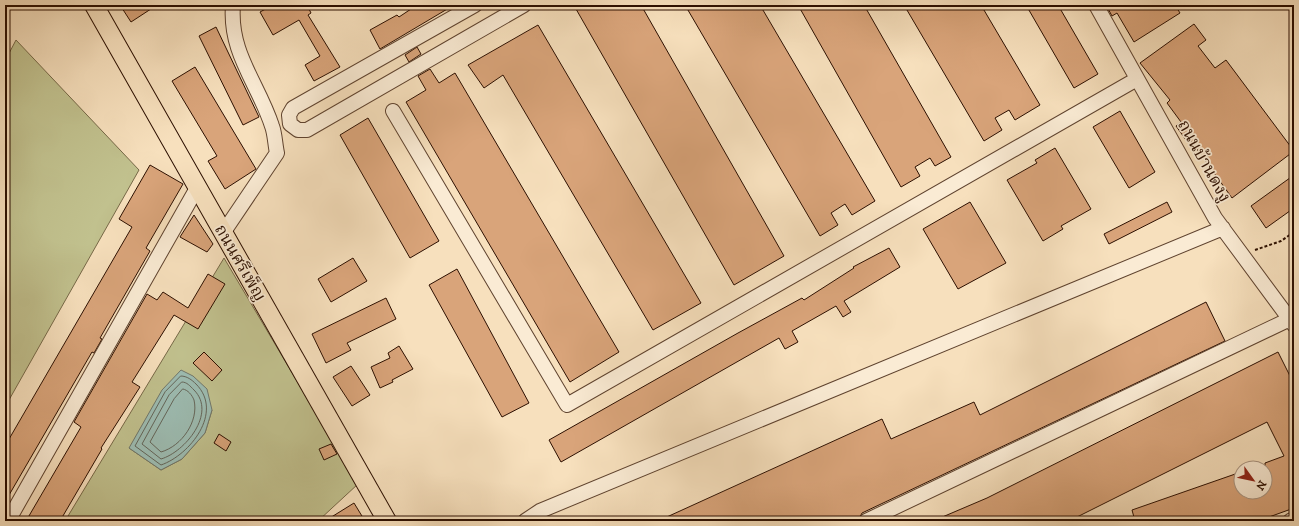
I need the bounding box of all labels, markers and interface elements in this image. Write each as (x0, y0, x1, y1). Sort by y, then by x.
street label: ถนนบ้านดงงู (1172, 116, 1236, 206)
street label: ถนนศรีเพ็ญ (209, 221, 271, 305)
north arrow (1233, 460, 1273, 500)
text: N (1252, 477, 1269, 493)

